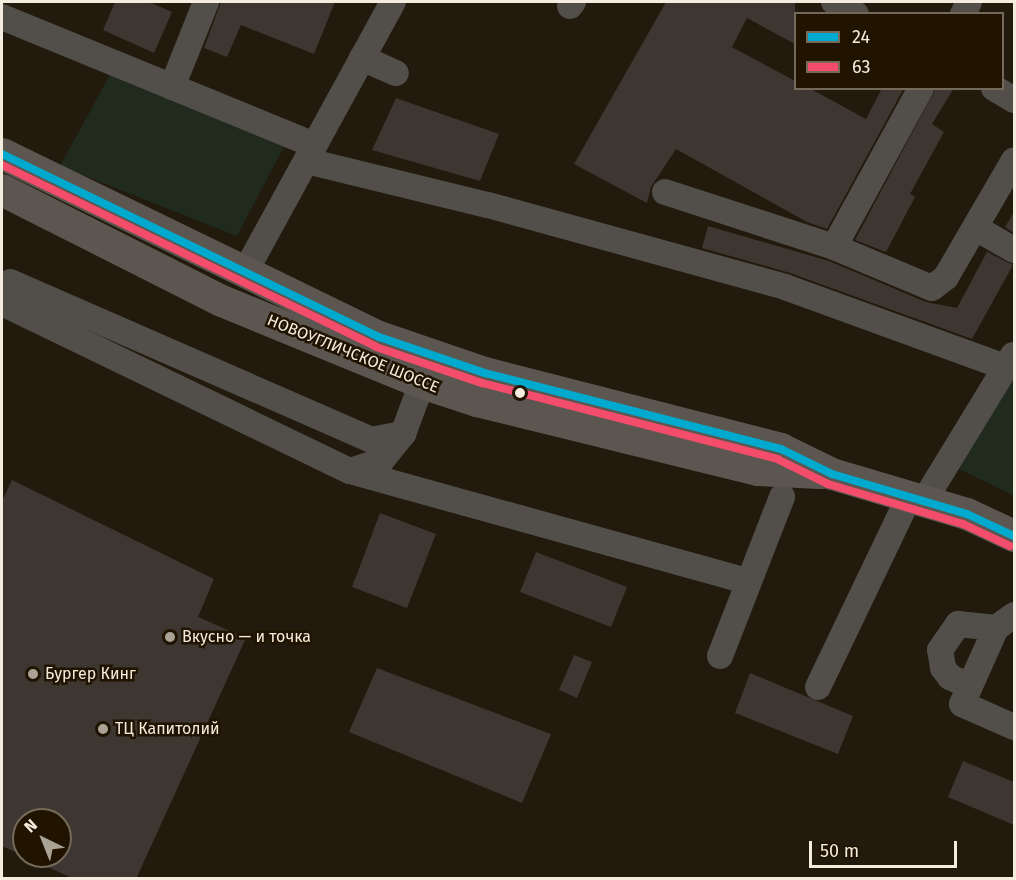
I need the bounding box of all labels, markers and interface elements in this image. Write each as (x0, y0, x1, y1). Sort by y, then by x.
legend (794, 12, 1004, 90)
text: 24 (852, 26, 870, 48)
text: 63 (852, 56, 870, 78)
street label: НОВОУГЛИЧСКОЕ ШОССЕ (264, 311, 442, 397)
unlabelled marker (514, 387, 526, 399)
place label: Вкусно — и точка (182, 627, 311, 647)
marker: Вкусно — и точка (163, 630, 177, 644)
place label: Бургер Кинг (45, 664, 136, 684)
marker: Бургер Кинг (26, 667, 40, 681)
place label: ТЦ Капитолий (115, 719, 220, 739)
marker: ТЦ Капитолий (96, 722, 110, 736)
north arrow (12, 808, 72, 868)
text: N (20, 815, 41, 837)
scale bar (812, 829, 960, 867)
text: 50 m (820, 840, 859, 862)

